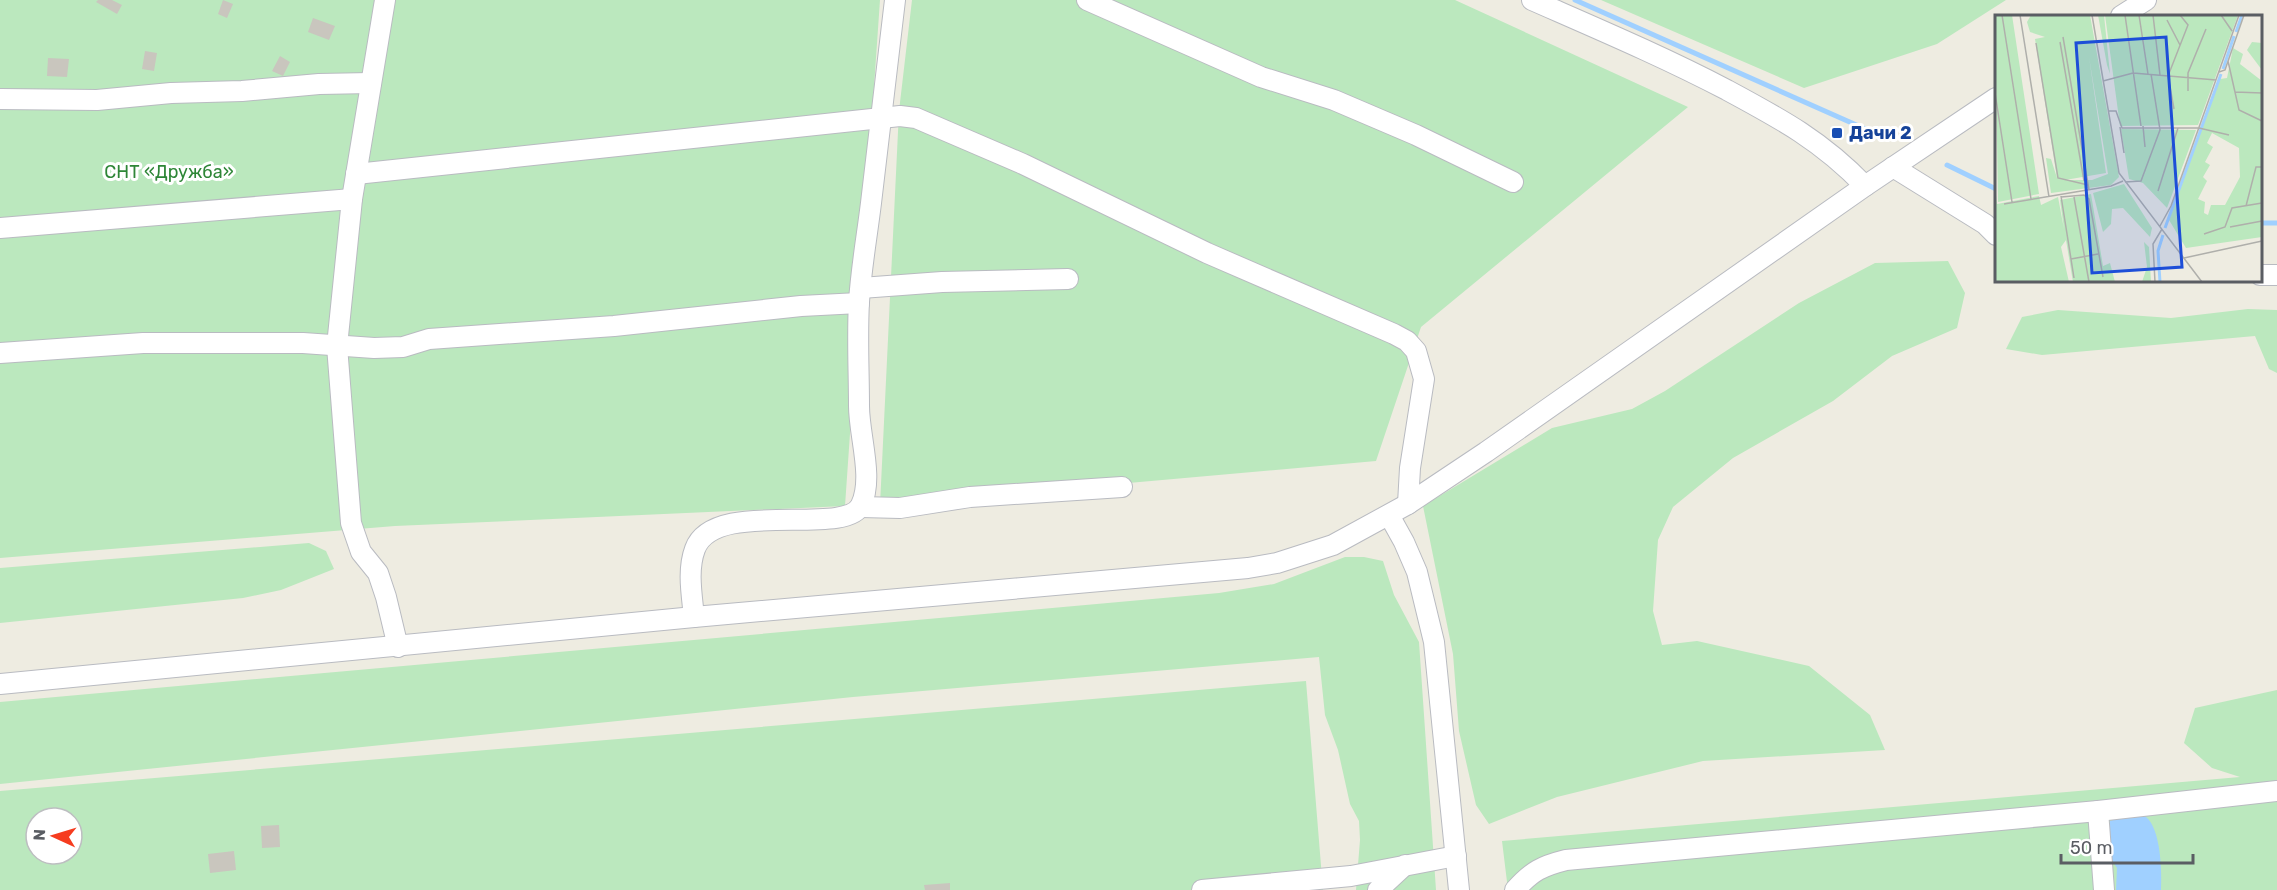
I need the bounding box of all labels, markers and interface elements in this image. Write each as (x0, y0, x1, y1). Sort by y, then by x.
inset map (1995, 15, 2262, 282)
place label: Дачи 2 (1849, 122, 1912, 144)
marker: Дачи 2 (1830, 126, 1844, 140)
park label: СНТ «Дружба» (104, 161, 234, 183)
north arrow (24, 806, 84, 866)
scale bar (2061, 827, 2193, 865)
text: N (30, 829, 49, 841)
text: 50 m (2070, 837, 2113, 859)

